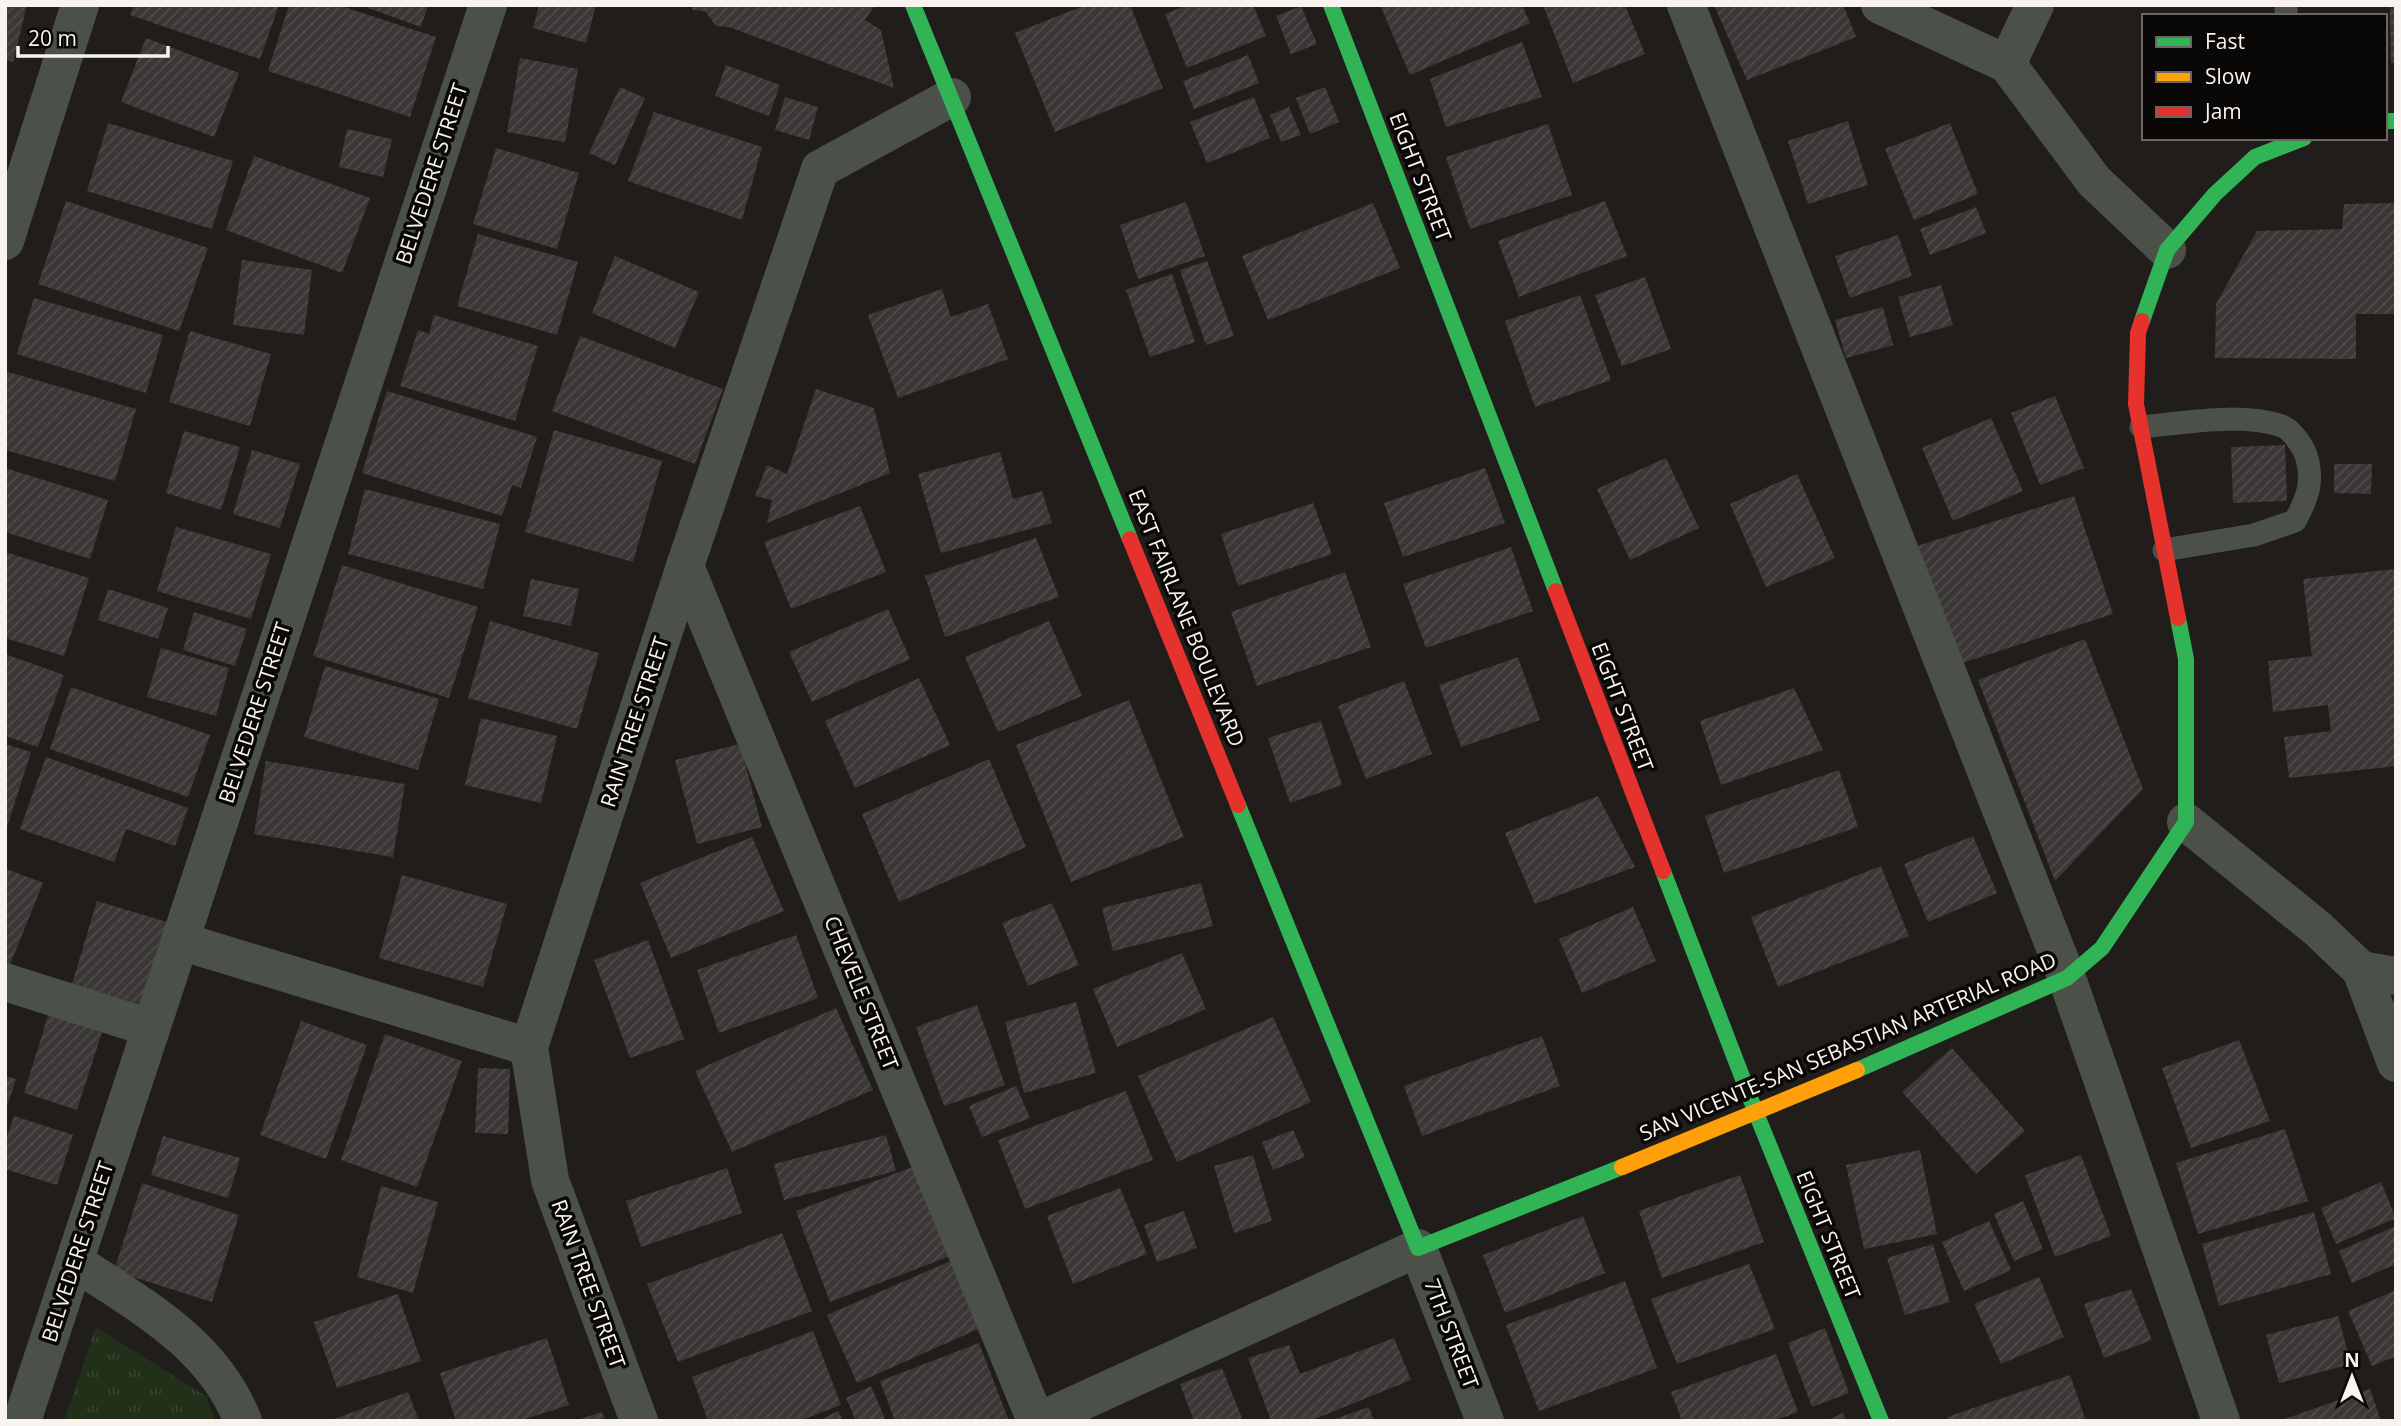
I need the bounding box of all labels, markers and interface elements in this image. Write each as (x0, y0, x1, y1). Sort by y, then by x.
scale bar (18, 14, 168, 58)
legend (2142, 14, 2387, 140)
text: 20 m (28, 24, 77, 52)
text: Fast (2205, 27, 2245, 55)
text: Slow (2205, 62, 2251, 90)
street label: BELVEDERE STREET (389, 79, 474, 268)
text: Jam (2203, 97, 2242, 125)
street label: EIGHT STREET (1383, 108, 1459, 246)
street label: EAST FAIRLANE BOULEVARD (1122, 485, 1252, 751)
street label: BELVEDERE STREET (212, 618, 297, 807)
street label: RAIN TREE STREET (593, 632, 675, 810)
street label: EIGHT STREET (1585, 638, 1661, 776)
street label: CHEVELE STREET (818, 912, 906, 1074)
street label: SAN VICENTE-SAN SEBASTIAN ARTERIAL ROAD (1635, 945, 2060, 1147)
street label: BELVEDERE STREET (35, 1157, 120, 1346)
street label: EIGHT STREET (1790, 1166, 1868, 1303)
street label: RAIN TREE STREET (545, 1195, 633, 1372)
street label: 7TH STREET (1418, 1275, 1486, 1393)
north arrow (2317, 1342, 2387, 1412)
text: N (2344, 1347, 2360, 1373)

